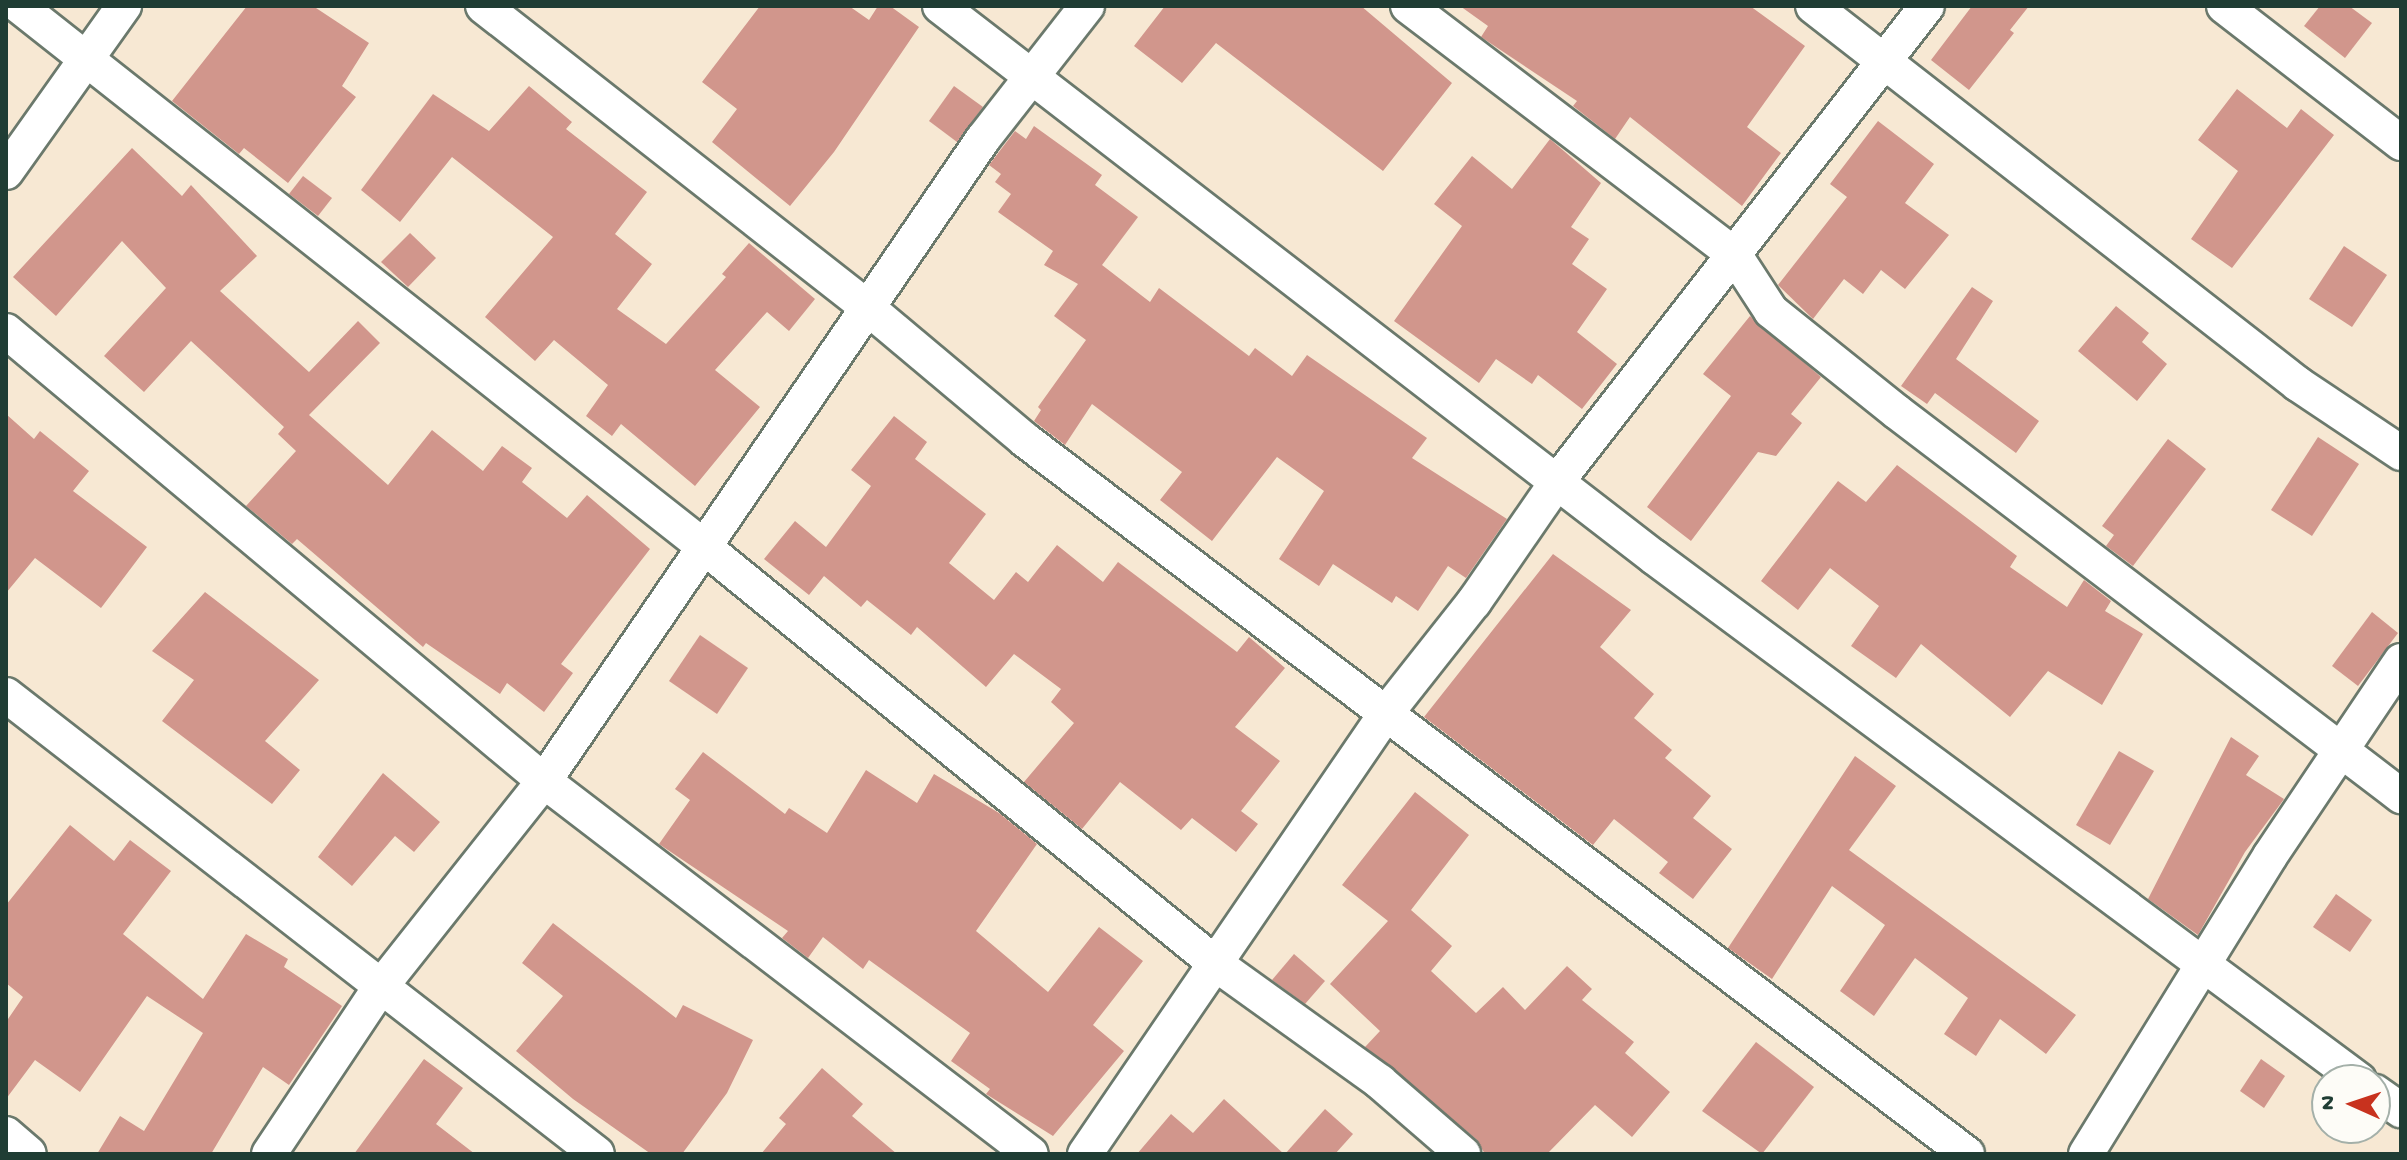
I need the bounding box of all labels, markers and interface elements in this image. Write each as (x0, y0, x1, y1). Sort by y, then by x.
north arrow (2311, 1064, 2391, 1144)
text: N (2316, 1095, 2342, 1111)

